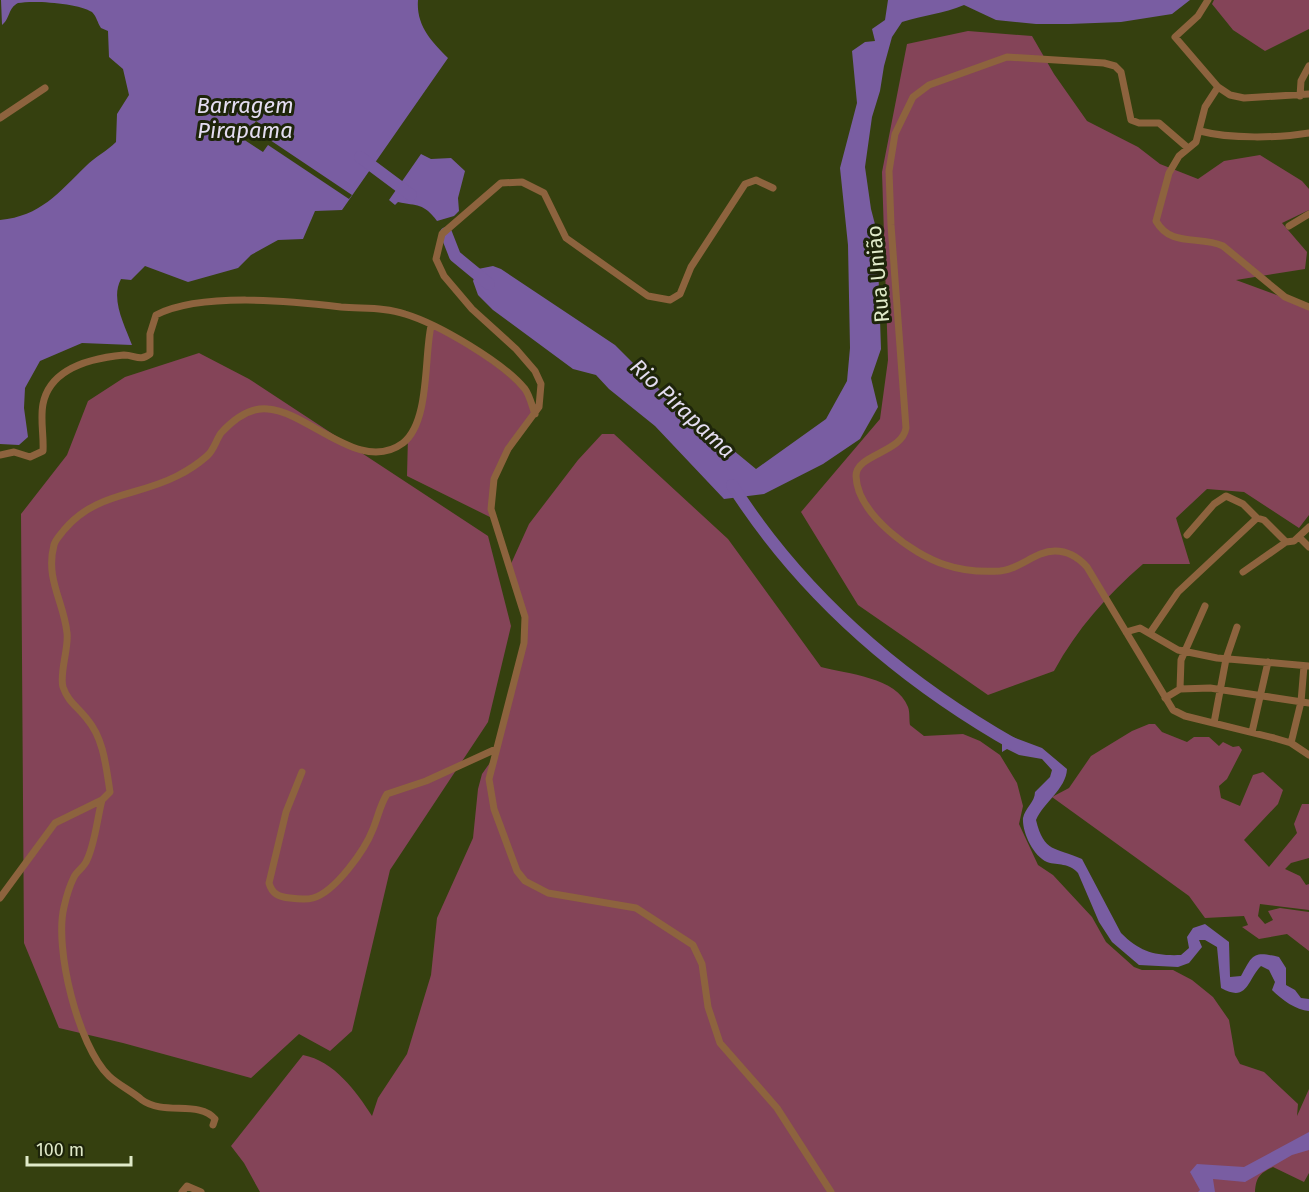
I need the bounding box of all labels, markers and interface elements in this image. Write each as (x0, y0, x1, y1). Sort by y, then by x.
water label: Barragem Pirapama (196, 92, 294, 144)
street label: Rua União (861, 224, 895, 324)
water label: Rio Pirapama (625, 353, 741, 464)
scale bar (27, 1129, 130, 1167)
text: 100 m (36, 1139, 84, 1161)

